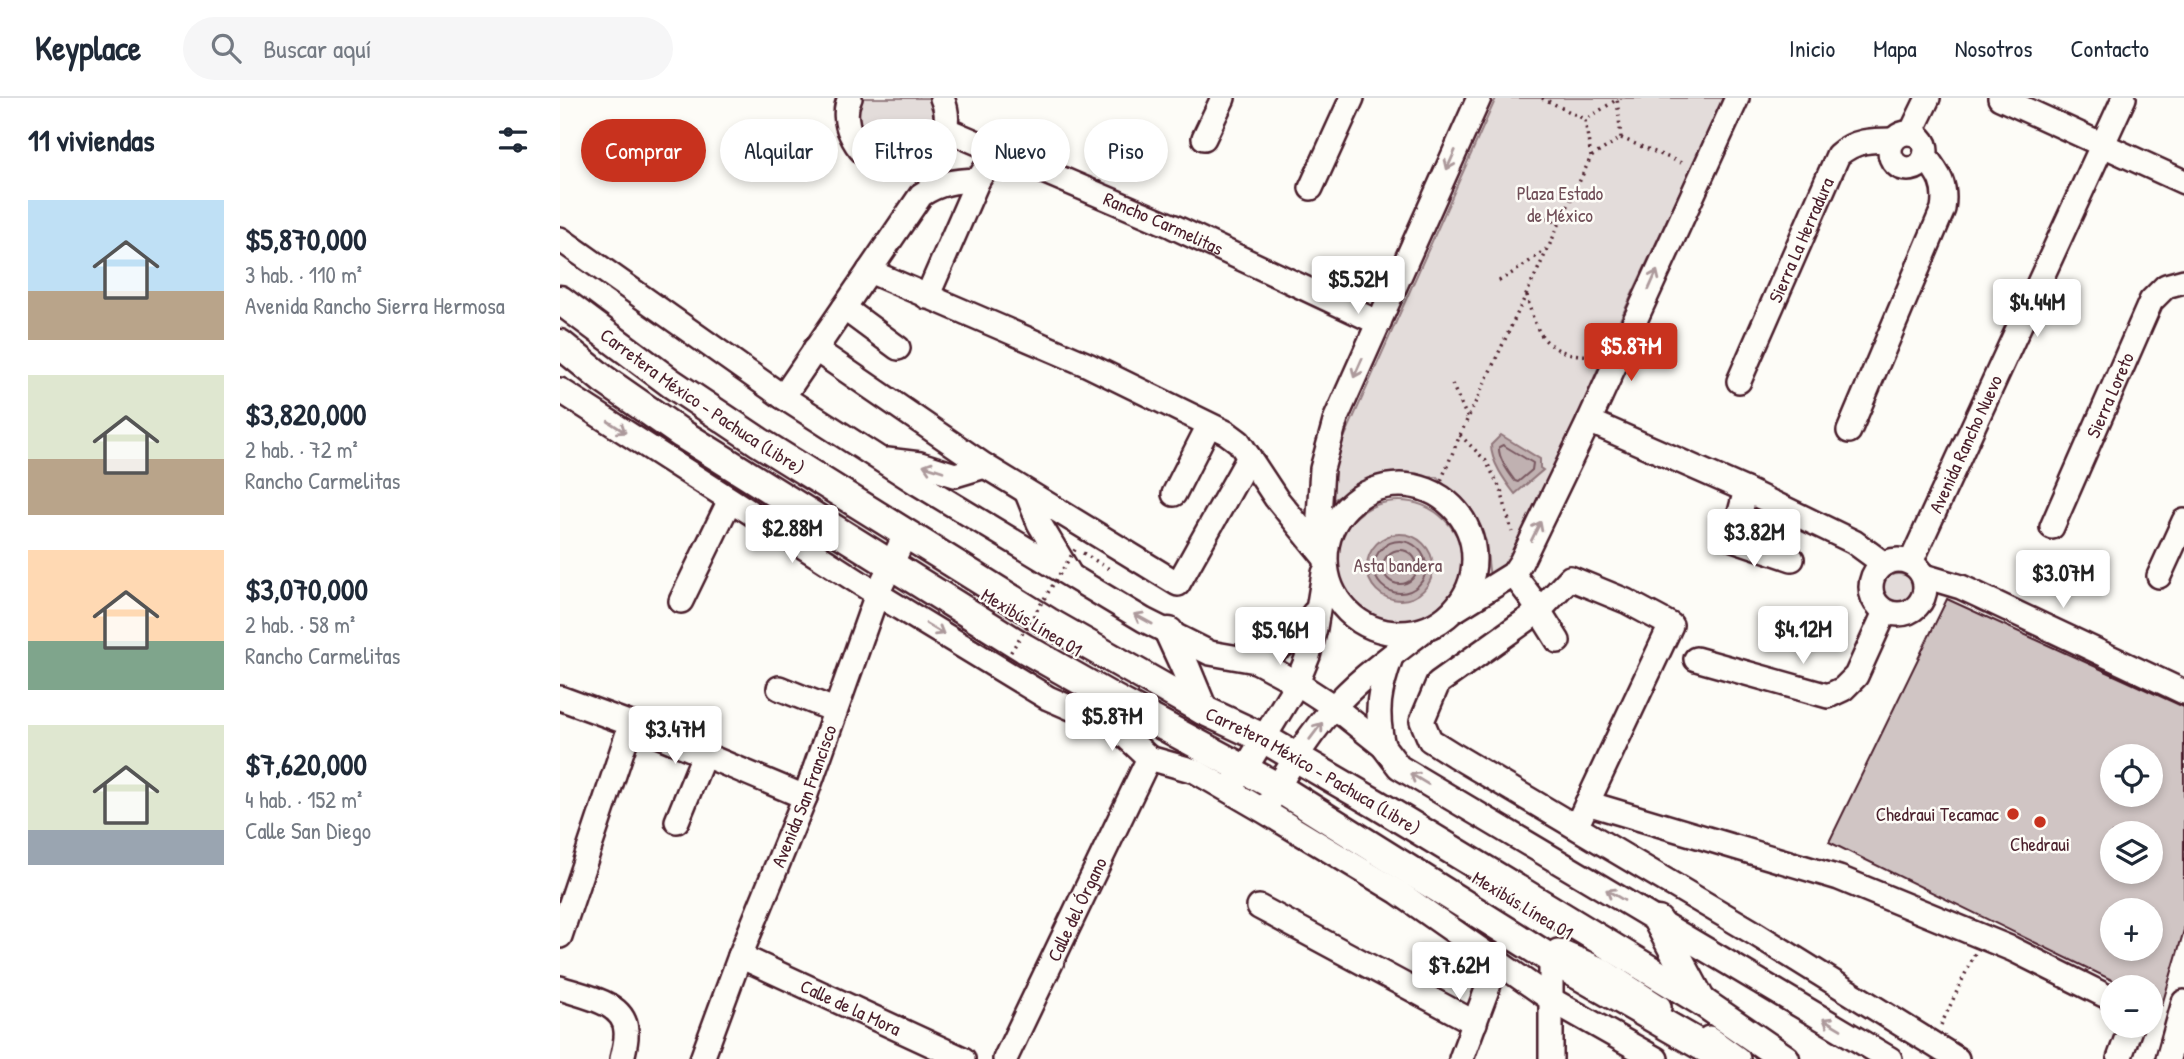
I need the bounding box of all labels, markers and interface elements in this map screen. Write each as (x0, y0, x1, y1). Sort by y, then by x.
search box (183, 17, 673, 80)
text: Keyplace (35, 26, 141, 70)
icon: search (207, 29, 245, 67)
text: Buscar aquí (263, 31, 371, 66)
text: Inicio (1789, 32, 1835, 64)
text: Mapa (1873, 32, 1917, 64)
text: Nosotros (1955, 32, 2032, 64)
text: Contacto (2070, 32, 2149, 64)
chip: Comprar (581, 119, 706, 182)
chip: Alquilar (720, 119, 838, 182)
chip: Filtros (852, 119, 957, 182)
chip: Nuevo (971, 119, 1070, 182)
chip: Piso (1084, 119, 1168, 182)
text: 11 viviendas (28, 120, 155, 160)
icon: filters (494, 121, 532, 159)
one-way arrow (1444, 149, 1457, 171)
street label: Sierra La Herradura (1762, 173, 1840, 307)
park label: Plaza Estado de México (1517, 180, 1604, 228)
street label: Rancho Carmelitas (1100, 185, 1228, 261)
text: $5,870,000 (245, 219, 367, 259)
icon: home (84, 228, 168, 312)
pin: $5.52M (1301, 256, 1415, 316)
text: 3 hab. · 110 m² (245, 259, 362, 290)
text: $5.52M (1328, 263, 1388, 294)
one-way arrow (1647, 270, 1660, 292)
pin: $4.44M (1980, 280, 2094, 339)
text: $4.44M (2009, 286, 2065, 317)
text: Avenida Rancho Sierra Hermosa (245, 290, 505, 321)
street label: Carretera México - Pachuca (Libre) (595, 322, 810, 480)
pin: $5.87M (1574, 324, 1688, 383)
text: $5.87M (1600, 330, 1662, 361)
street label: Sierra Loreto (2080, 348, 2140, 442)
one-way arrow (1351, 357, 1364, 378)
street label: Avenida Rancho Nuevo (1922, 370, 2008, 517)
text: $3,820,000 (245, 394, 367, 434)
icon: home (84, 403, 168, 487)
one-way arrow (607, 421, 627, 435)
text: 2 hab. · 72 m² (245, 434, 358, 465)
one-way arrow (923, 461, 945, 473)
text: Rancho Carmelitas (245, 465, 400, 496)
pin: $2.88M (735, 505, 849, 565)
pin: $3.82M (1697, 510, 1811, 569)
text: $2.88M (762, 512, 822, 543)
text: $3.82M (1723, 516, 1785, 547)
one-way arrow (1530, 521, 1544, 542)
pin: $3.07M (2006, 550, 2120, 610)
park label: Asta bandera (1354, 552, 1443, 578)
text: $3.07M (2032, 557, 2094, 588)
text: $3,070,000 (245, 569, 368, 609)
icon: home (84, 578, 168, 662)
street label: Mexibús Línea 01 (977, 582, 1087, 662)
pin: $4.12M (1746, 606, 1860, 666)
pin: $5.96M (1223, 608, 1337, 667)
text: 2 hab. · 58 m² (245, 609, 355, 640)
one-way arrow (1133, 612, 1154, 625)
text: $4.12M (1774, 613, 1832, 644)
text: $5.96M (1251, 614, 1309, 645)
one-way arrow (925, 622, 944, 637)
text: Rancho Carmelitas (245, 640, 400, 671)
pin: $5.87M (1055, 694, 1169, 753)
text: $5.87M (1081, 700, 1143, 731)
street label: Carretera México - Pachuca (Libre) (1202, 700, 1426, 841)
pin: $3.47M (618, 706, 732, 766)
text: $3.47M (645, 713, 705, 744)
street label: Avenida San Francisco (765, 721, 843, 871)
one-way arrow (1309, 722, 1323, 741)
text: $7,620,000 (245, 744, 367, 784)
map controls (2100, 744, 2163, 1038)
button: locate (2100, 744, 2163, 807)
icon: home (84, 753, 168, 837)
one-way arrow (1410, 772, 1430, 786)
text: 4 hab. · 152 m² (245, 784, 362, 815)
place label: Chedraui Tecamac (1876, 801, 2000, 827)
marker: Chedraui Tecamac (2005, 806, 2021, 822)
marker: Chedraui (2032, 814, 2048, 830)
text: Calle San Diego (245, 815, 371, 846)
button: layers (2100, 821, 2163, 884)
place label: Chedraui (2010, 831, 2070, 857)
street label: Calle del Órgano (1041, 853, 1113, 966)
street label: Mexibús Línea 01 (1468, 865, 1578, 945)
one-way arrow (1605, 888, 1625, 902)
button: + (2100, 898, 2163, 961)
pin: $7.62M (1402, 942, 1516, 1002)
text: $7.62M (1428, 949, 1490, 980)
street label: Calle de la Mora (796, 973, 906, 1042)
button: − (2100, 975, 2163, 1038)
one-way arrow (1822, 1017, 1842, 1031)

